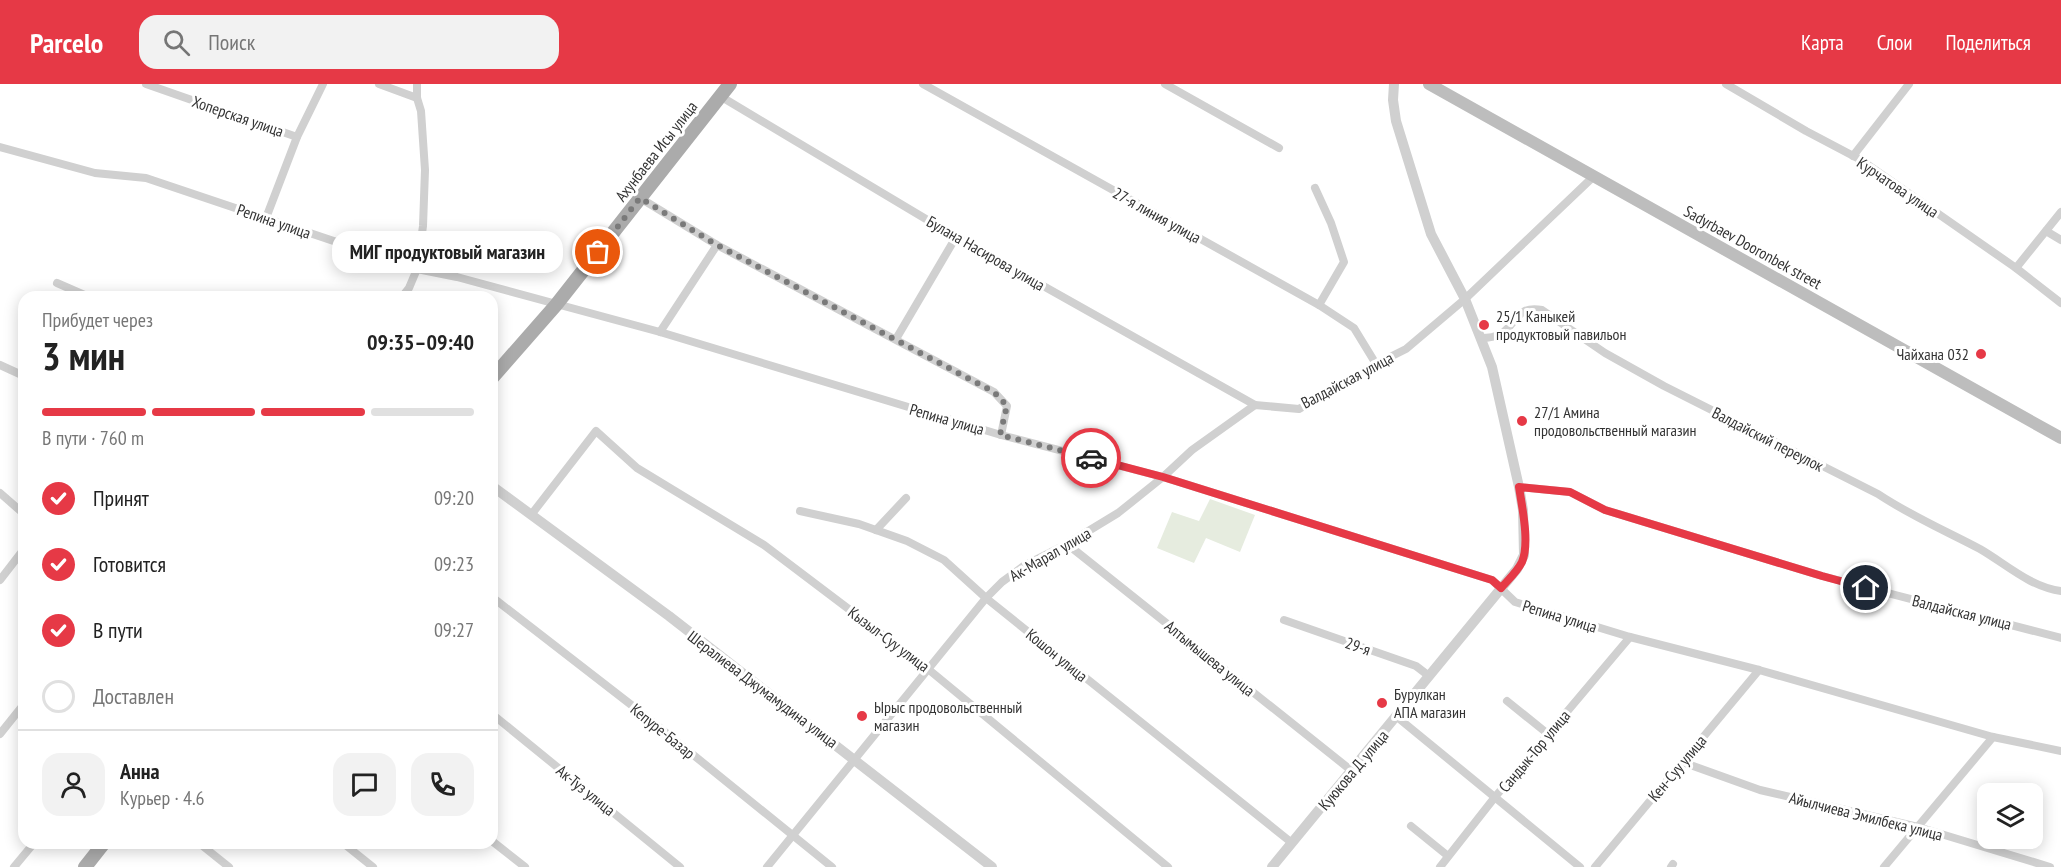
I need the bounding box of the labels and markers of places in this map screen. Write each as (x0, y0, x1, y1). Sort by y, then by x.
pin (572, 226, 623, 277)
callout: МИГ продуктовый магазин (331, 231, 562, 273)
place label: 25/1 Каныкей продуктовый павильон (1496, 306, 1626, 344)
marker: 25/1 Каныкей продуктовый павильон (1477, 318, 1491, 332)
place label: Чайхана 032 (1896, 344, 1969, 364)
marker: Чайхана 032 (1974, 347, 1988, 361)
place label: 27/1 Амина продовольственный магазин (1534, 402, 1697, 440)
marker: 27/1 Амина продовольственный магазин (1515, 414, 1529, 428)
pin (1840, 562, 1891, 613)
place label: Бурулкан АПА магазин (1394, 684, 1466, 722)
marker: Бурулкан АПА магазин (1375, 696, 1389, 710)
place label: Ырыс продовольственный магазин (874, 697, 1022, 735)
marker: Ырыс продовольственный магазин (855, 709, 869, 723)

